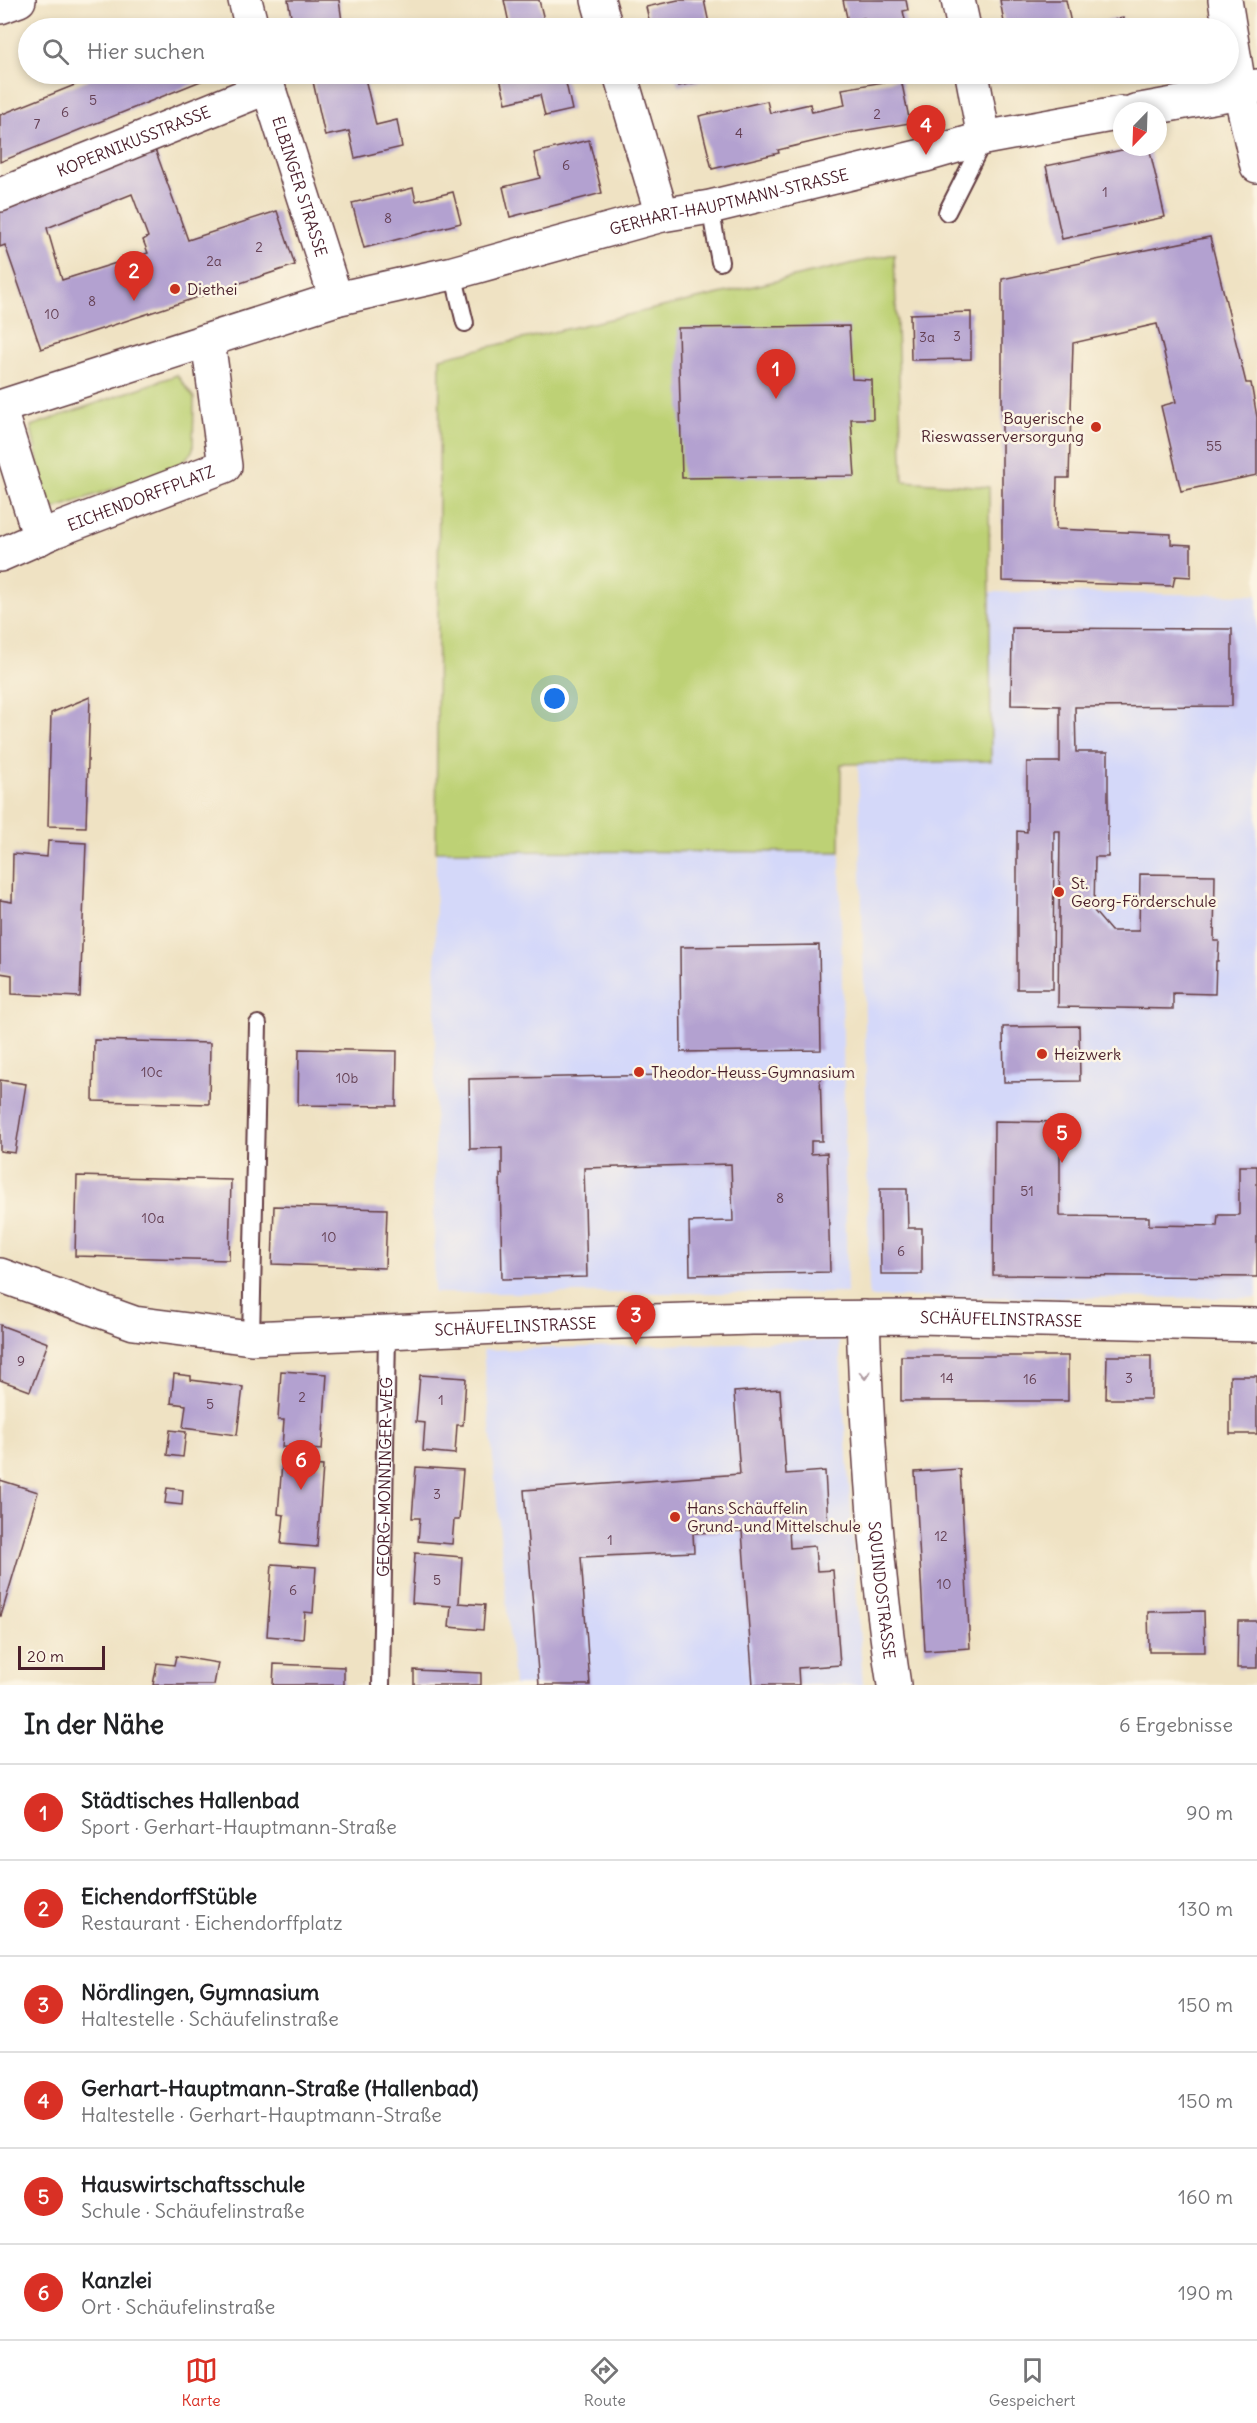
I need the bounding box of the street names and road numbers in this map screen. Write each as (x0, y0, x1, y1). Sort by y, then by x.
street label: KOPERNIKUSSTRASSE (54, 101, 213, 181)
street label: ELBINGER STRASSE (268, 114, 332, 259)
street label: GERHART-HAUPTMANN-STRASSE (607, 164, 850, 239)
street label: EICHENDORFFPLATZ (64, 461, 217, 535)
street label: SCHÄUFELINSTRASSE (920, 1307, 1083, 1331)
street label: SCHÄUFELINSTRASSE (434, 1313, 597, 1340)
street label: GEORG-MONNINGER-WEG (373, 1377, 396, 1577)
street label: SQUINDOSTRASSE (865, 1520, 900, 1660)

